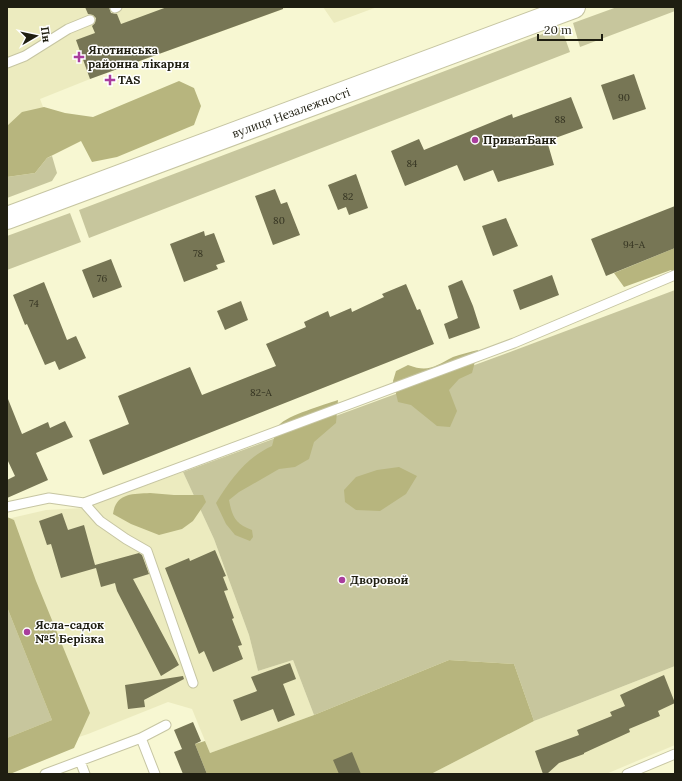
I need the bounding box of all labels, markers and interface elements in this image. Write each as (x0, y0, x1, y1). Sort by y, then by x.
north arrow (16, 16, 56, 56)
scale bar (538, 16, 602, 42)
text: 20 m (544, 22, 572, 37)
text: Пн (38, 25, 54, 43)
place label: Яготинська районна лікарня (88, 42, 189, 71)
marker: Яготинська районна лікарня (73, 51, 85, 63)
place label: TAS (118, 72, 140, 87)
marker: TAS (105, 75, 115, 85)
street label: вулиця Незалежності (230, 84, 352, 141)
house number: 90 (618, 91, 630, 104)
house number: 88 (554, 113, 566, 126)
place label: ПриватБанк (483, 132, 556, 147)
marker: ПриватБанк (470, 135, 480, 145)
house number: 84 (406, 157, 418, 170)
house number: 82 (343, 190, 354, 203)
house number: 80 (273, 214, 285, 227)
house number: 94-А (623, 238, 646, 251)
house number: 78 (193, 247, 203, 260)
house number: 76 (97, 272, 107, 285)
house number: 74 (29, 297, 40, 310)
house number: 82-А (250, 386, 273, 399)
place label: Дворовой (350, 572, 408, 587)
marker: Дворовой (337, 575, 347, 585)
place label: Ясла-садок №5 Берізка (35, 617, 105, 646)
marker: Ясла-садок №5 Берізка (22, 627, 32, 637)

